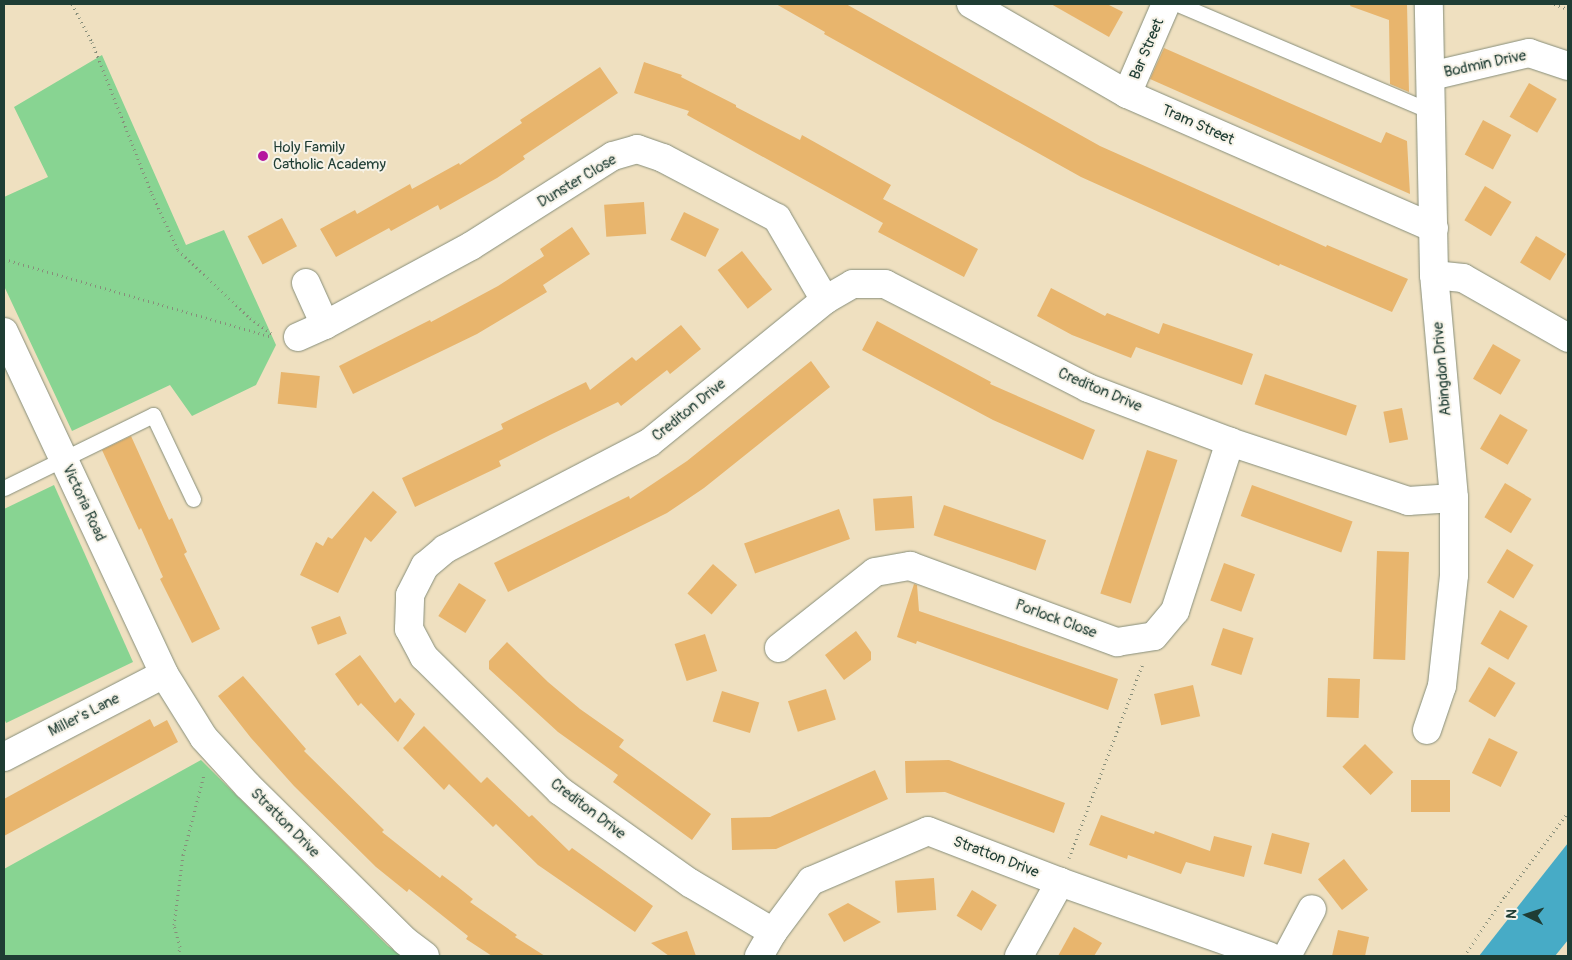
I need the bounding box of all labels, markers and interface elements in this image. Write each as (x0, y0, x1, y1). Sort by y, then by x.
street label: Bar Street (1126, 16, 1168, 82)
street label: Bodmin Drive (1442, 47, 1528, 81)
street label: Tram Street (1159, 101, 1237, 149)
place label: Holy Family Catholic Academy (273, 138, 386, 173)
marker: Holy Family Catholic Academy (257, 150, 269, 162)
street label: Dunster Close (534, 150, 620, 212)
street label: Abingdon Drive (1429, 321, 1455, 417)
street label: Crediton Drive (1055, 364, 1145, 416)
street label: Crediton Drive (649, 375, 729, 445)
street label: Victoria Road (58, 462, 110, 544)
street label: Porlock Close (1013, 596, 1099, 642)
street label: Miller's Lane (46, 689, 122, 741)
street label: Crediton Drive (547, 775, 629, 843)
street label: Stratton Drive (247, 785, 323, 861)
street label: Stratton Drive (951, 832, 1041, 882)
north arrow (1502, 890, 1552, 940)
text: N (1503, 909, 1520, 919)

